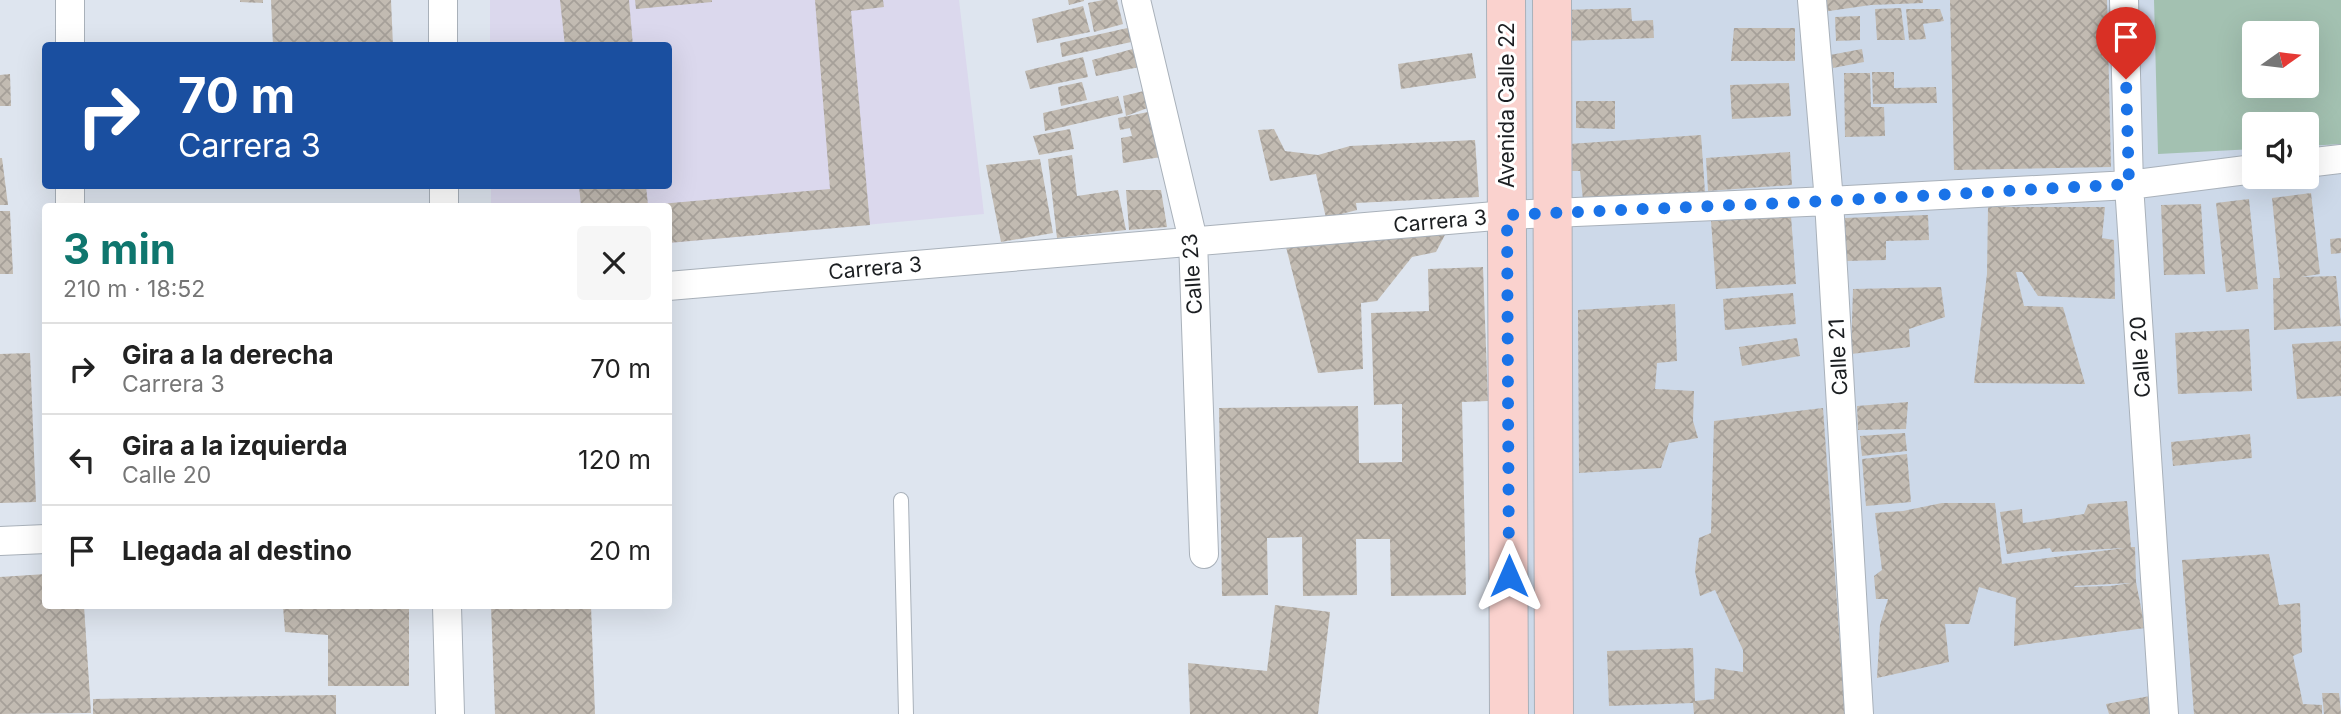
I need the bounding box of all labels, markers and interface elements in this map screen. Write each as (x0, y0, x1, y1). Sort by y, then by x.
pin (2096, 7, 2156, 79)
icon: arrive (2107, 18, 2145, 56)
north arrow (2242, 21, 2319, 98)
map controls (2242, 21, 2319, 189)
street label: Avenida Calle 22 (1494, 22, 1519, 188)
text: 70 m (178, 66, 295, 125)
icon: right (63, 70, 154, 161)
button: sound (2242, 112, 2319, 189)
text: Carrera 3 (178, 126, 321, 165)
street label: Carrera 3 (1392, 204, 1488, 238)
text: 3 min (63, 223, 176, 274)
button: close (577, 226, 651, 300)
street label: Calle 23 (1177, 233, 1207, 315)
street label: Carrera 3 (827, 251, 923, 285)
text: 210 m · 18:52 (63, 275, 205, 303)
street label: Calle 20 (2125, 315, 2155, 399)
street label: Calle 21 (1824, 318, 1852, 396)
text: Gira a la derecha (122, 339, 334, 370)
icon: right (63, 350, 101, 388)
text: 70 m (590, 353, 651, 384)
text: Carrera 3 (122, 370, 225, 398)
text: Gira a la izquierda (122, 430, 348, 461)
icon: left (63, 441, 101, 479)
text: 120 m (578, 444, 651, 475)
text: Calle 20 (122, 461, 211, 489)
icon: arrive (63, 532, 101, 570)
text: Llegada al destino (122, 535, 352, 566)
text: 20 m (589, 535, 651, 566)
position arrow (1472, 539, 1546, 613)

